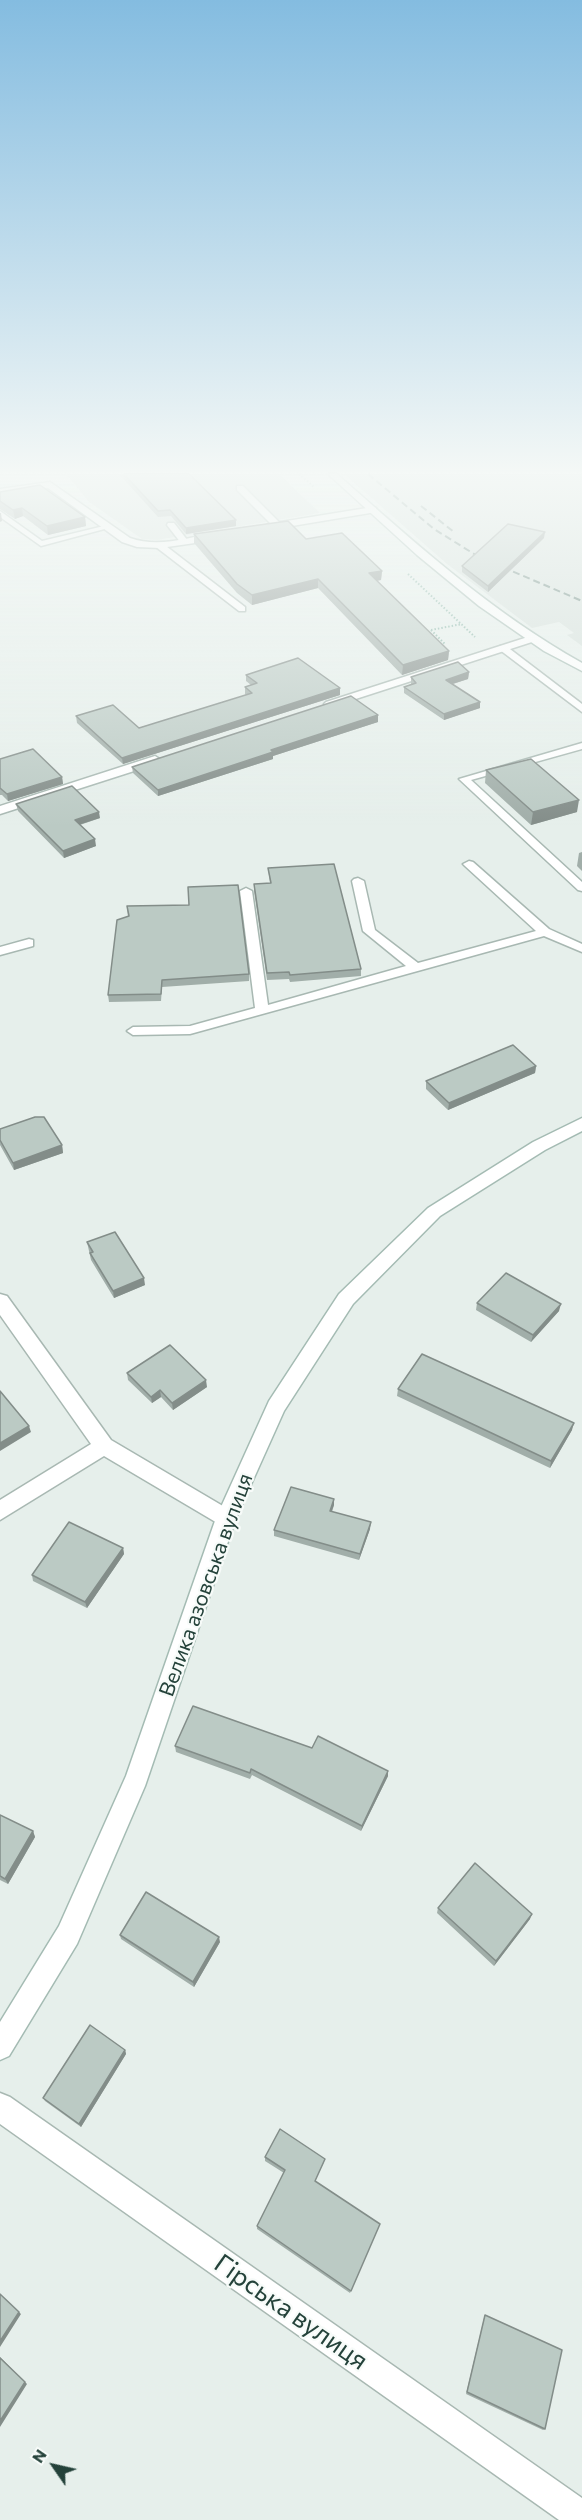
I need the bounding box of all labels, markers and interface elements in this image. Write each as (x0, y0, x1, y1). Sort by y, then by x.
street label: Велика азовська вулиця (154, 1470, 258, 1700)
street label: Гірська вулиця (208, 2248, 374, 2376)
north arrow (24, 2436, 84, 2496)
text: N (27, 2445, 50, 2466)

